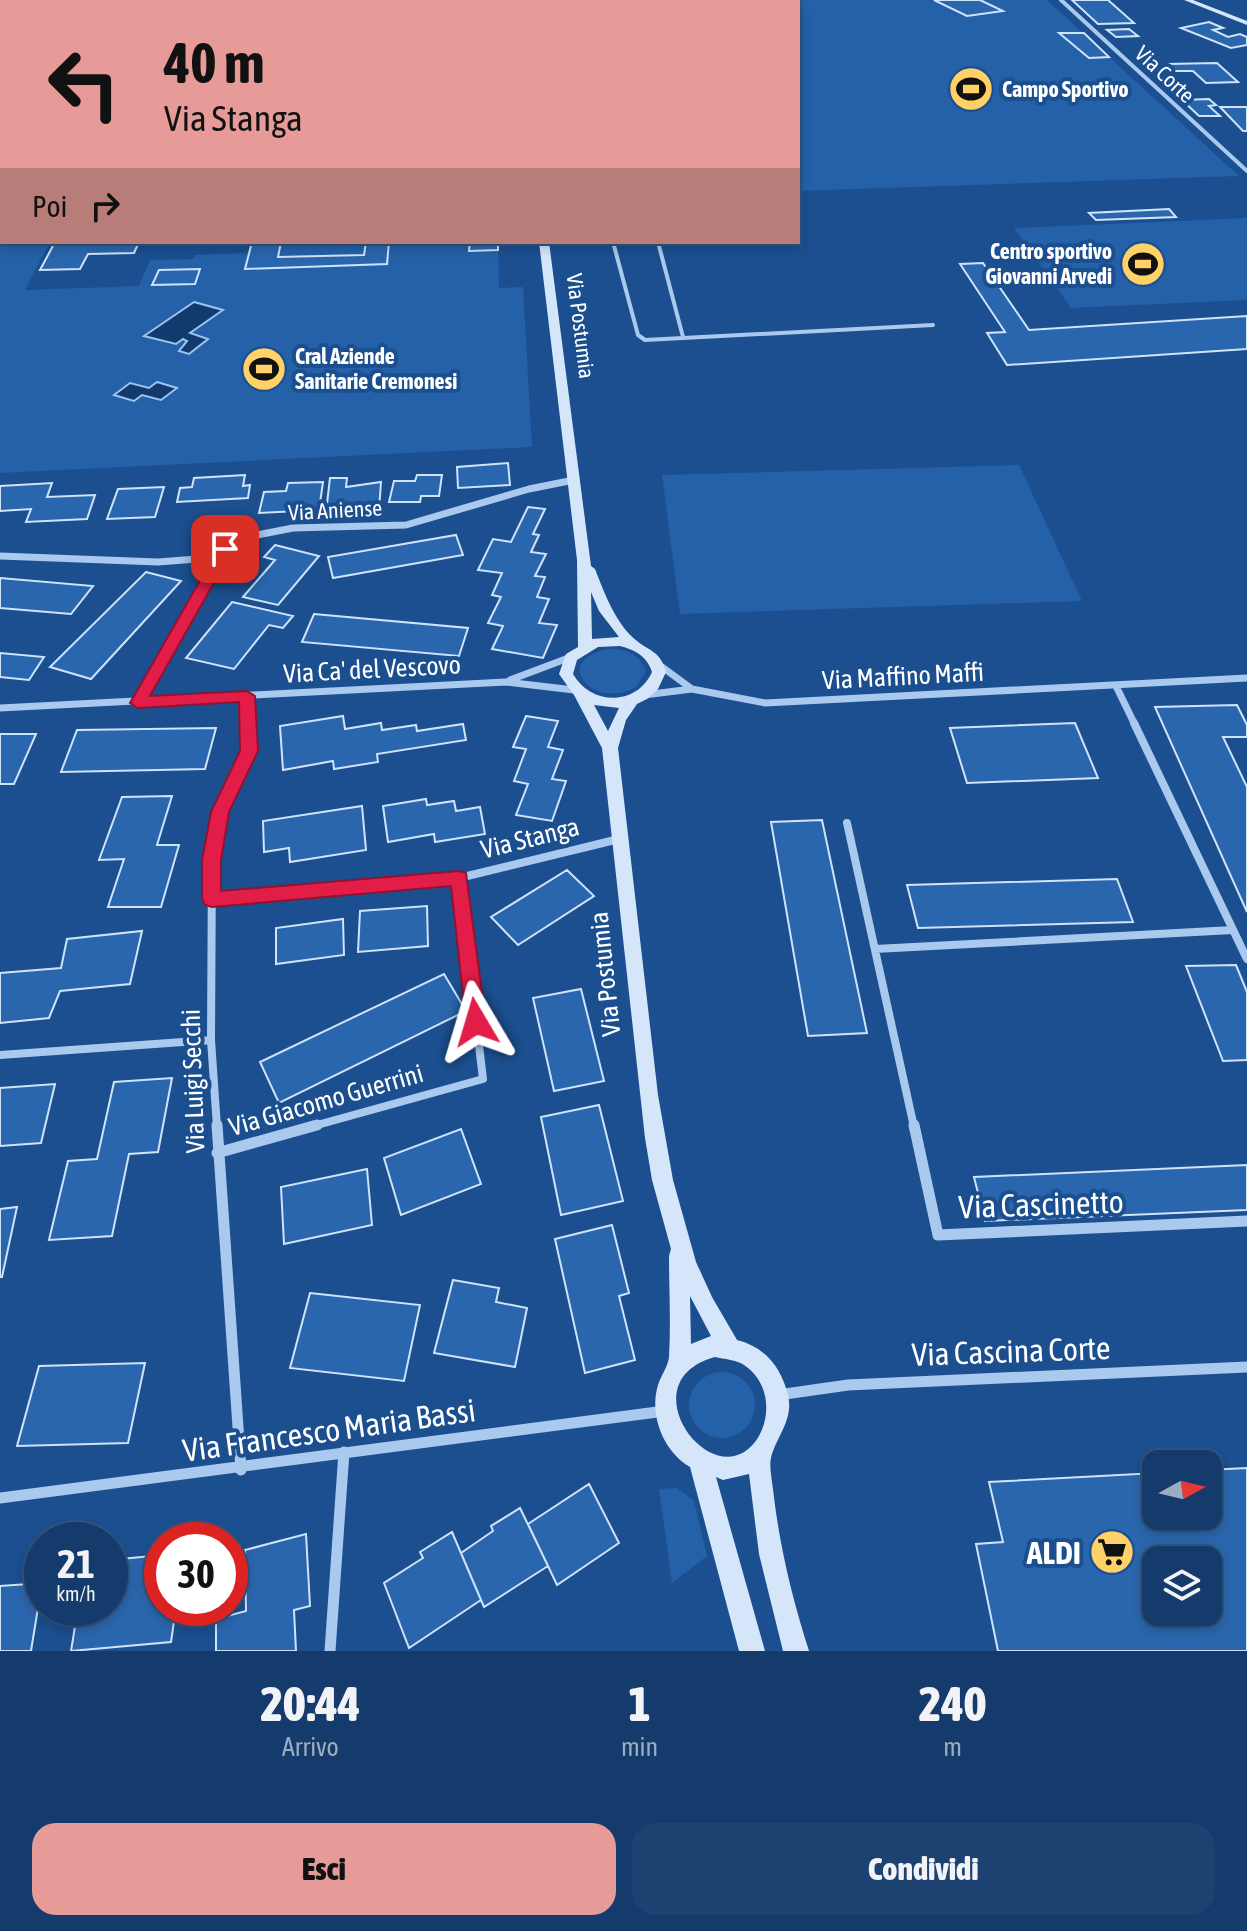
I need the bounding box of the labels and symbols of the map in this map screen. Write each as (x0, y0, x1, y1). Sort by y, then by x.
street label: Via Corte (1130, 40, 1200, 108)
sports icon: Campo Sportivo (947, 65, 995, 113)
place label: Campo Sportivo (1002, 76, 1129, 102)
place label: Centro sportivo Giovanni Arvedi (985, 238, 1112, 289)
sports icon: Centro sportivo Giovanni Arvedi (1119, 240, 1167, 288)
street label: Via Postumia (562, 272, 600, 380)
place label: Cral Aziende Sanitarie Cremonesi (295, 343, 457, 394)
sports icon: Cral Aziende Sanitarie Cremonesi (240, 345, 288, 393)
street label: Via Aniense (287, 495, 383, 525)
pin (191, 515, 259, 583)
street label: Via Ca' del Vescovo (282, 649, 462, 689)
street label: Via Maffino Maffi (821, 657, 985, 695)
street label: Via Stanga (478, 811, 582, 865)
street label: Via Postumia (584, 910, 626, 1038)
position arrow (434, 980, 518, 1064)
street label: Via Luigi Secchi (175, 1008, 211, 1154)
street label: Via Giacomo Guerrini (225, 1058, 427, 1142)
street label: Via Cascinetto (958, 1183, 1124, 1225)
street label: Via Cascina Corte (911, 1329, 1111, 1373)
street label: Via Francesco Maria Bassi (180, 1391, 478, 1469)
north arrow (1142, 1450, 1222, 1530)
speed limit sign: 30 (144, 1522, 248, 1626)
supermarket icon: ALDI (1088, 1528, 1136, 1576)
place label: ALDI (1026, 1534, 1081, 1571)

